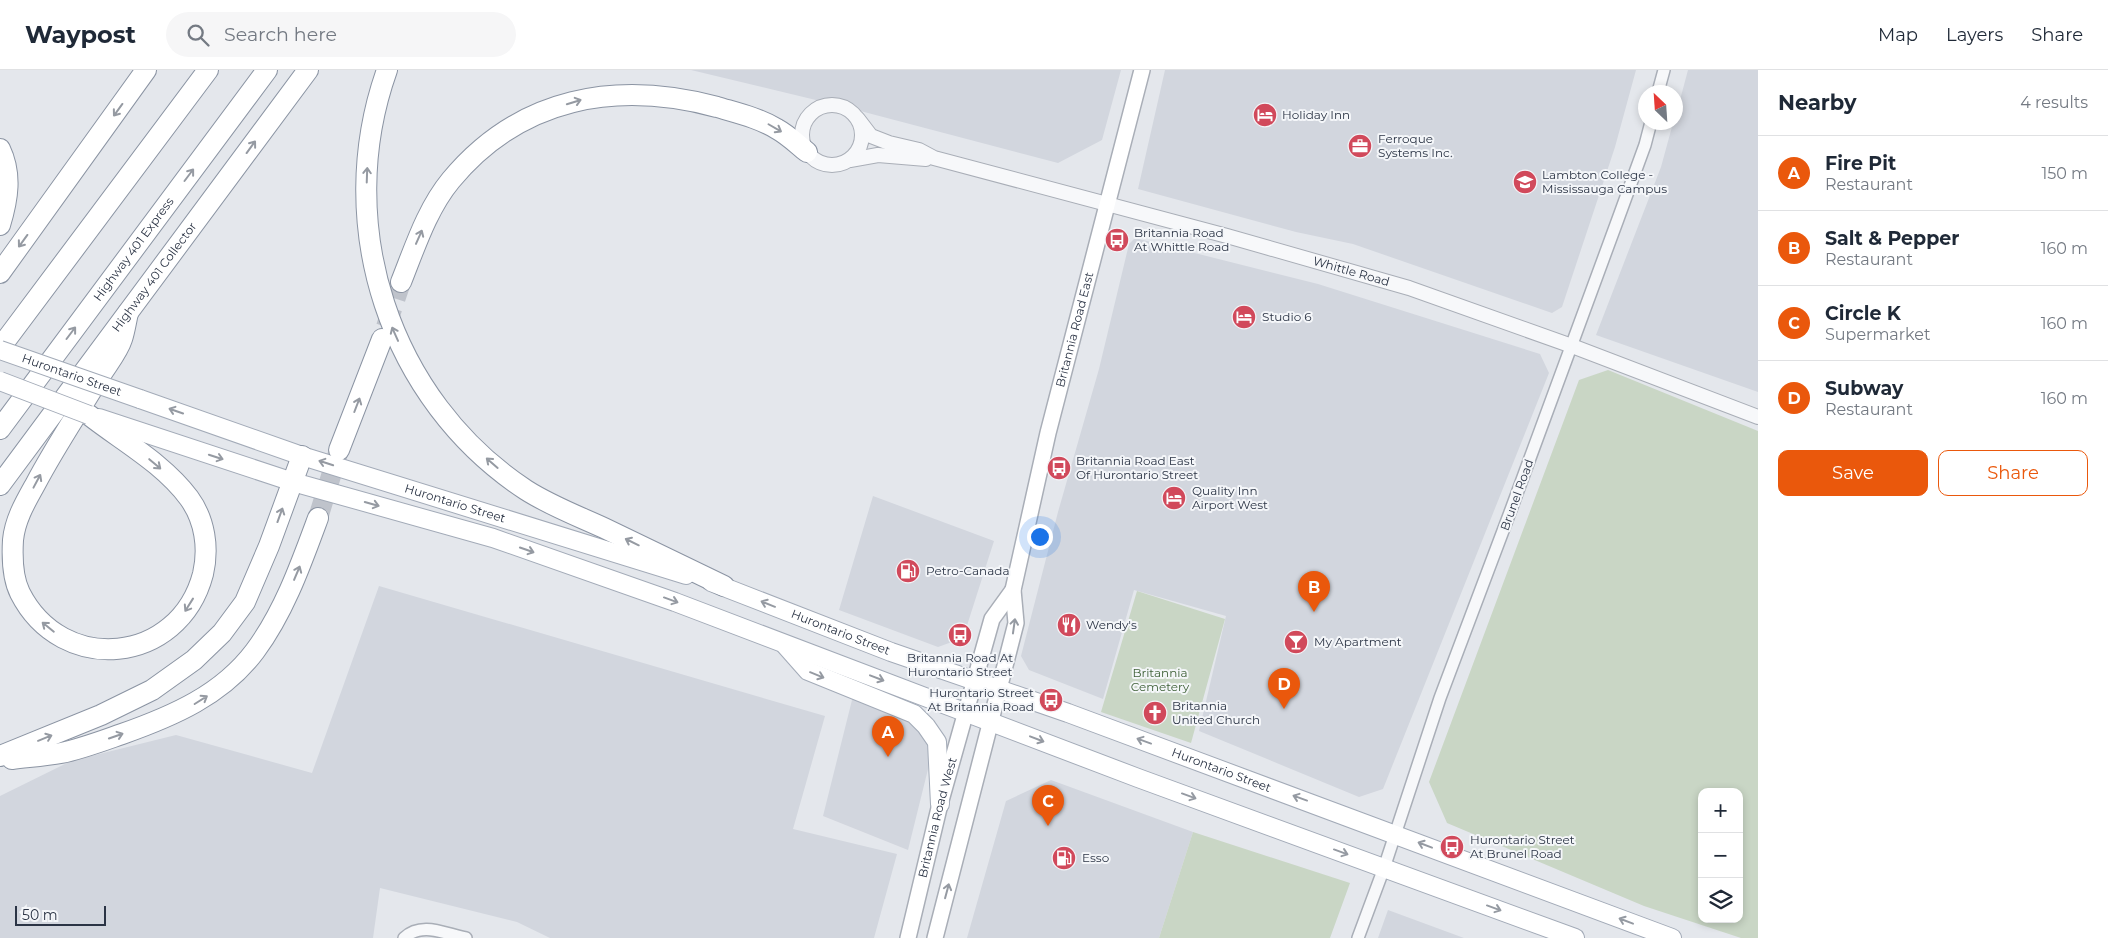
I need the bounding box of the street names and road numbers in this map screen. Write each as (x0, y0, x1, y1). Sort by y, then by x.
street label: Highway 401 Express (90, 194, 177, 304)
street label: Highway 401 Collector (108, 219, 200, 335)
street label: Whittle Road (1311, 253, 1391, 289)
street label: Britannia Road East (1052, 270, 1096, 389)
street label: Hurontario Street (20, 350, 124, 399)
street label: Brunel Road (1497, 457, 1536, 533)
street label: Hurontario Street (403, 480, 508, 526)
street label: Hurontario Street (789, 606, 892, 658)
street label: Hurontario Street (1170, 744, 1273, 795)
street label: Britannia Road West (915, 755, 960, 879)

